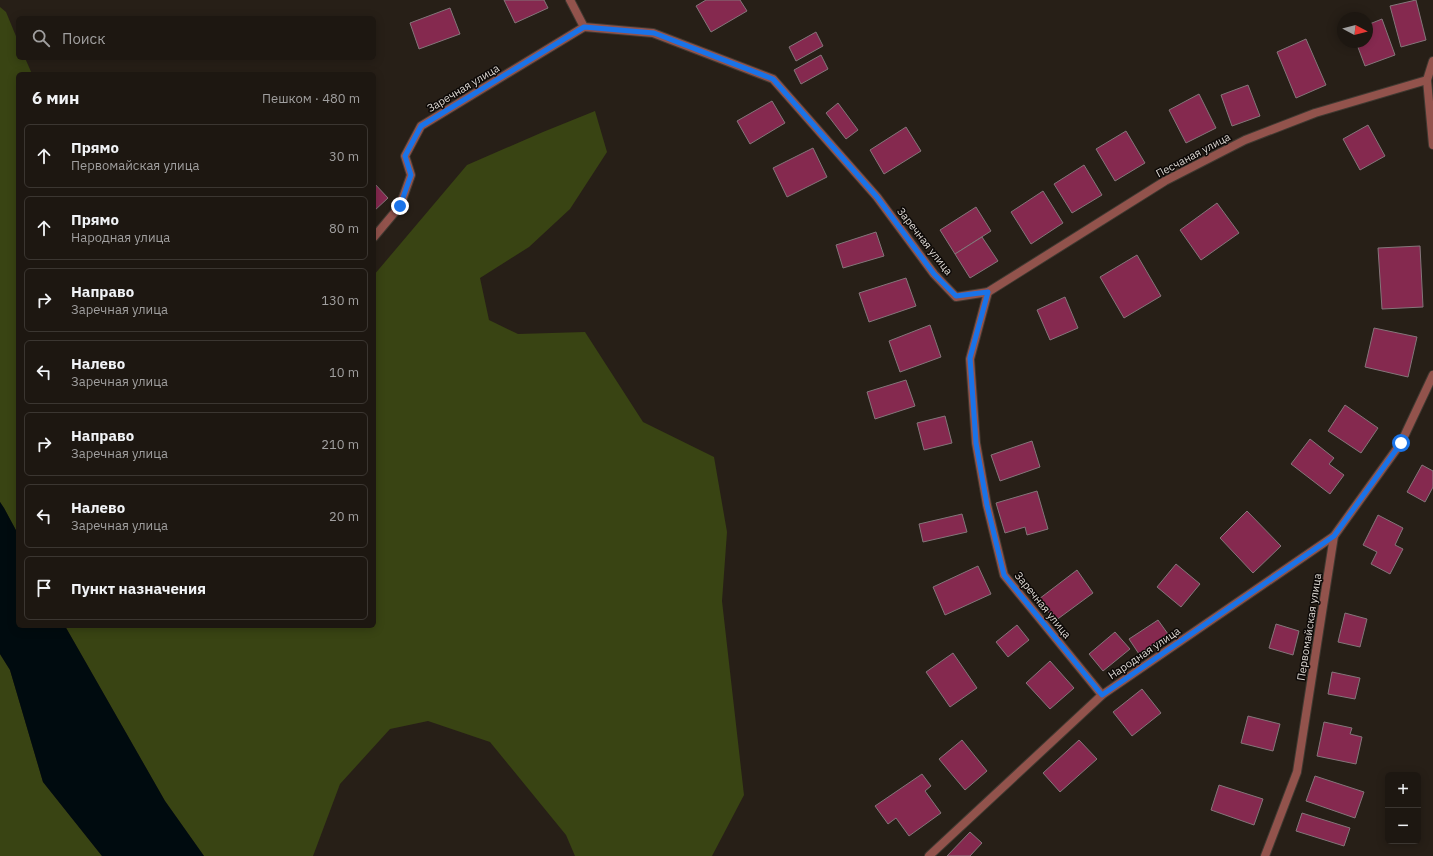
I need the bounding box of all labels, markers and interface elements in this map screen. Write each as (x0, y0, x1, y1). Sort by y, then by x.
north arrow (1337, 12, 1373, 48)
search box (16, 16, 376, 60)
icon: search (30, 27, 52, 49)
text: Поиск (62, 29, 105, 48)
street label: Заречная улица (424, 61, 502, 115)
text: 6 мин (32, 87, 79, 109)
text: Пешком · 480 m (262, 90, 360, 107)
street label: Песчаная улица (1153, 129, 1233, 180)
text: Прямо (71, 138, 119, 157)
icon: ahead (33, 145, 55, 167)
text: 30 m (329, 148, 359, 165)
text: Первомайская улица (71, 157, 199, 174)
route end (391, 197, 409, 215)
street label: Заречная улица (894, 204, 956, 278)
text: Прямо (71, 210, 119, 229)
icon: ahead (33, 217, 55, 239)
text: 80 m (329, 220, 359, 237)
text: Народная улица (71, 229, 170, 246)
text: Направо (71, 282, 134, 301)
icon: right (33, 289, 55, 311)
text: 130 m (321, 292, 359, 309)
text: Заречная улица (71, 301, 168, 318)
text: Налево (71, 354, 125, 373)
icon: left (33, 361, 55, 383)
text: 10 m (329, 364, 359, 381)
text: Заречная улица (71, 373, 168, 390)
text: Направо (71, 426, 134, 445)
icon: right (33, 433, 55, 455)
route start (1392, 434, 1410, 452)
text: 210 m (321, 436, 359, 453)
text: Заречная улица (71, 445, 168, 462)
text: Налево (71, 498, 125, 517)
icon: left (33, 505, 55, 527)
text: 20 m (329, 508, 359, 525)
text: Заречная улица (71, 517, 168, 534)
street label: Заречная улица (1012, 569, 1074, 641)
street label: Первомайская улица (1294, 572, 1324, 682)
icon: arrive (33, 577, 55, 599)
text: Пункт назначения (71, 579, 206, 598)
street label: Народная улица (1105, 624, 1183, 682)
map controls (1385, 772, 1421, 844)
button: + (1385, 772, 1421, 808)
button: − (1385, 808, 1421, 844)

